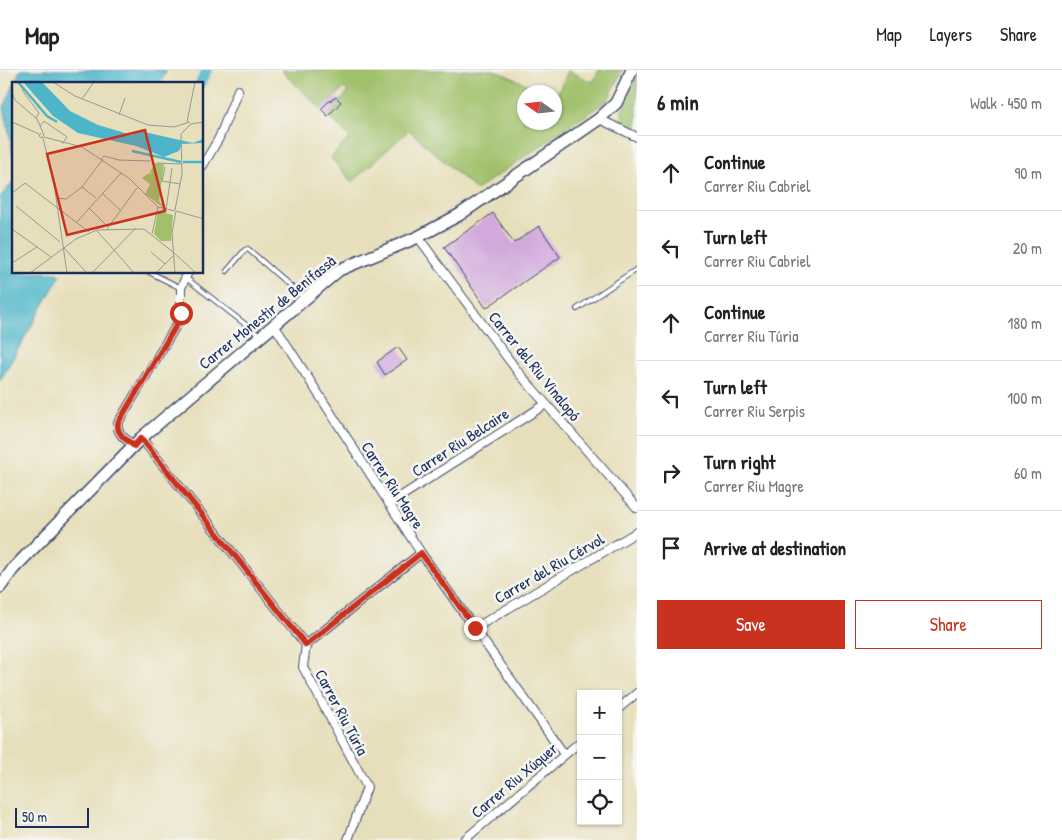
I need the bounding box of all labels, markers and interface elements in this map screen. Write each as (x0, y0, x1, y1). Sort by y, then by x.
text: Map (25, 19, 59, 51)
text: Map (876, 22, 902, 47)
text: Layers (930, 22, 972, 47)
text: Share (1000, 22, 1037, 47)
inset map (12, 82, 204, 274)
north arrow (517, 85, 562, 130)
text: 6 min (657, 88, 699, 117)
text: Walk · 450 m (970, 92, 1042, 114)
text: Continue (704, 149, 765, 175)
icon: ahead (657, 159, 685, 187)
text: 90 m (1014, 162, 1042, 184)
text: Carrer Riu Cabriel (704, 175, 811, 197)
text: Turn left (704, 224, 767, 250)
icon: left (657, 234, 685, 262)
text: 20 m (1013, 237, 1042, 259)
street label: Carrer Monestir de Benifassà (194, 250, 340, 374)
text: Carrer Riu Cabriel (704, 250, 811, 272)
text: Continue (704, 299, 765, 325)
route start (170, 302, 193, 325)
street label: Carrer del Riu Vinalopó (484, 307, 586, 426)
icon: ahead (657, 309, 685, 337)
text: 180 m (1008, 312, 1042, 334)
text: Carrer Riu Túria (704, 325, 798, 347)
text: Turn left (704, 374, 767, 400)
icon: left (657, 384, 685, 412)
text: 100 m (1007, 387, 1042, 409)
text: Carrer Riu Serpis (704, 400, 805, 422)
street label: Carrer Riu Belcaire (407, 402, 513, 482)
street label: Carrer Riu Magre (357, 437, 430, 533)
text: Turn right (704, 449, 775, 475)
icon: right (657, 459, 685, 487)
text: 60 m (1014, 462, 1042, 484)
text: Carrer Riu Magre (704, 475, 804, 497)
street label: Carrer del Riu Cérvol (490, 527, 609, 608)
icon: arrive (657, 534, 685, 562)
text: Arrive at destination (704, 535, 846, 561)
button: Save (657, 600, 845, 649)
button: Share (855, 600, 1042, 649)
route end (464, 617, 487, 640)
street label: Carrer Riu Túria (310, 665, 374, 759)
map controls (577, 690, 622, 825)
button: + (577, 690, 622, 735)
button: − (577, 735, 622, 780)
street label: Carrer Riu Xúquer (466, 737, 562, 823)
button: locate (577, 780, 622, 825)
scale bar (15, 805, 89, 828)
text: 50 m (22, 807, 47, 826)

